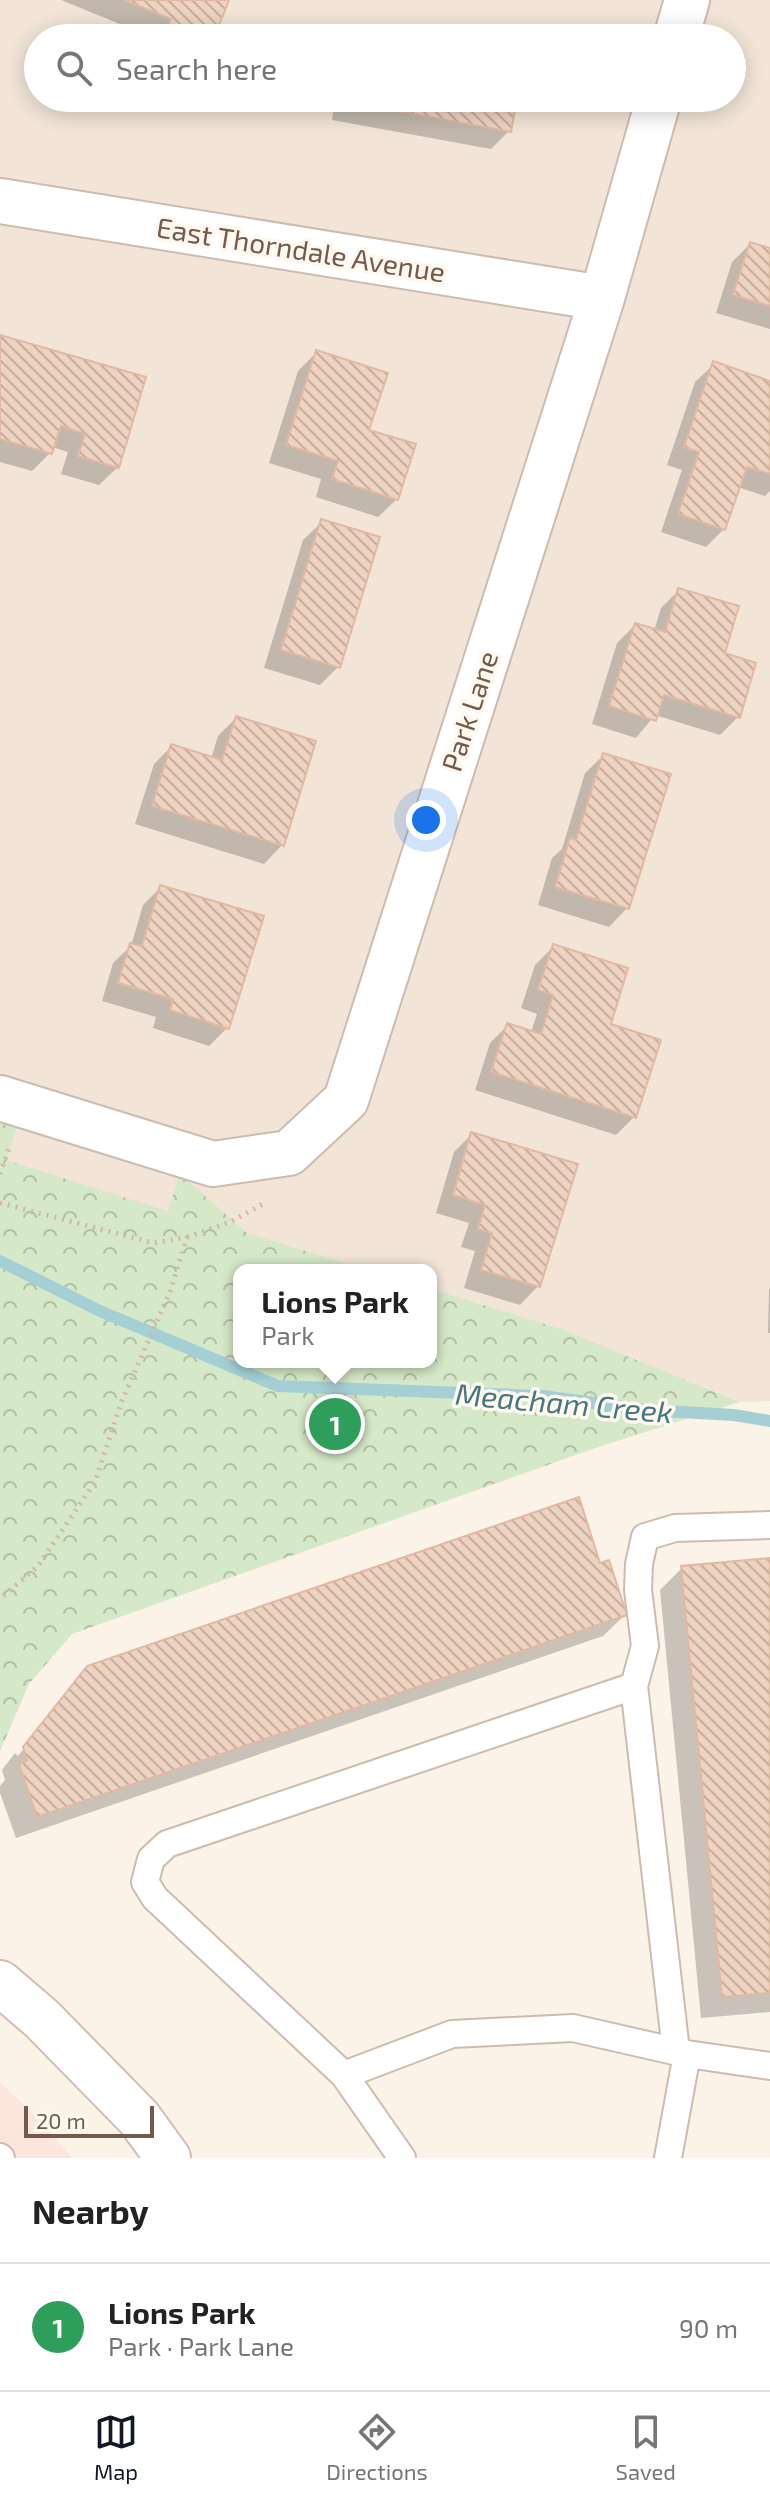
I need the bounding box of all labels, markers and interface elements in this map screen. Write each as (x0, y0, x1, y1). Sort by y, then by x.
search box (24, 24, 746, 112)
icon: search (52, 46, 96, 90)
text: Search here (116, 50, 277, 86)
street label: East Thorndale Avenue (154, 209, 448, 289)
street label: Park Lane (434, 647, 504, 775)
your location (406, 800, 446, 840)
popup (233, 1264, 437, 1368)
text: Lions Park (261, 1283, 409, 1319)
text: Park (261, 1319, 314, 1350)
water label: Meacham Creek (454, 1375, 674, 1429)
pin: 1 (309, 1394, 361, 1454)
scale bar (24, 2102, 154, 2138)
text: 20 m (36, 2107, 86, 2133)
text: Nearby (32, 2190, 149, 2231)
text: Lions Park (108, 2294, 256, 2330)
text: 1 (52, 2312, 64, 2343)
text: 90 m (679, 2312, 738, 2343)
text: Park · Park Lane (108, 2330, 294, 2361)
tab: Map (94, 2410, 138, 2484)
tab: Directions (326, 2410, 428, 2484)
tab: Saved (616, 2410, 676, 2484)

